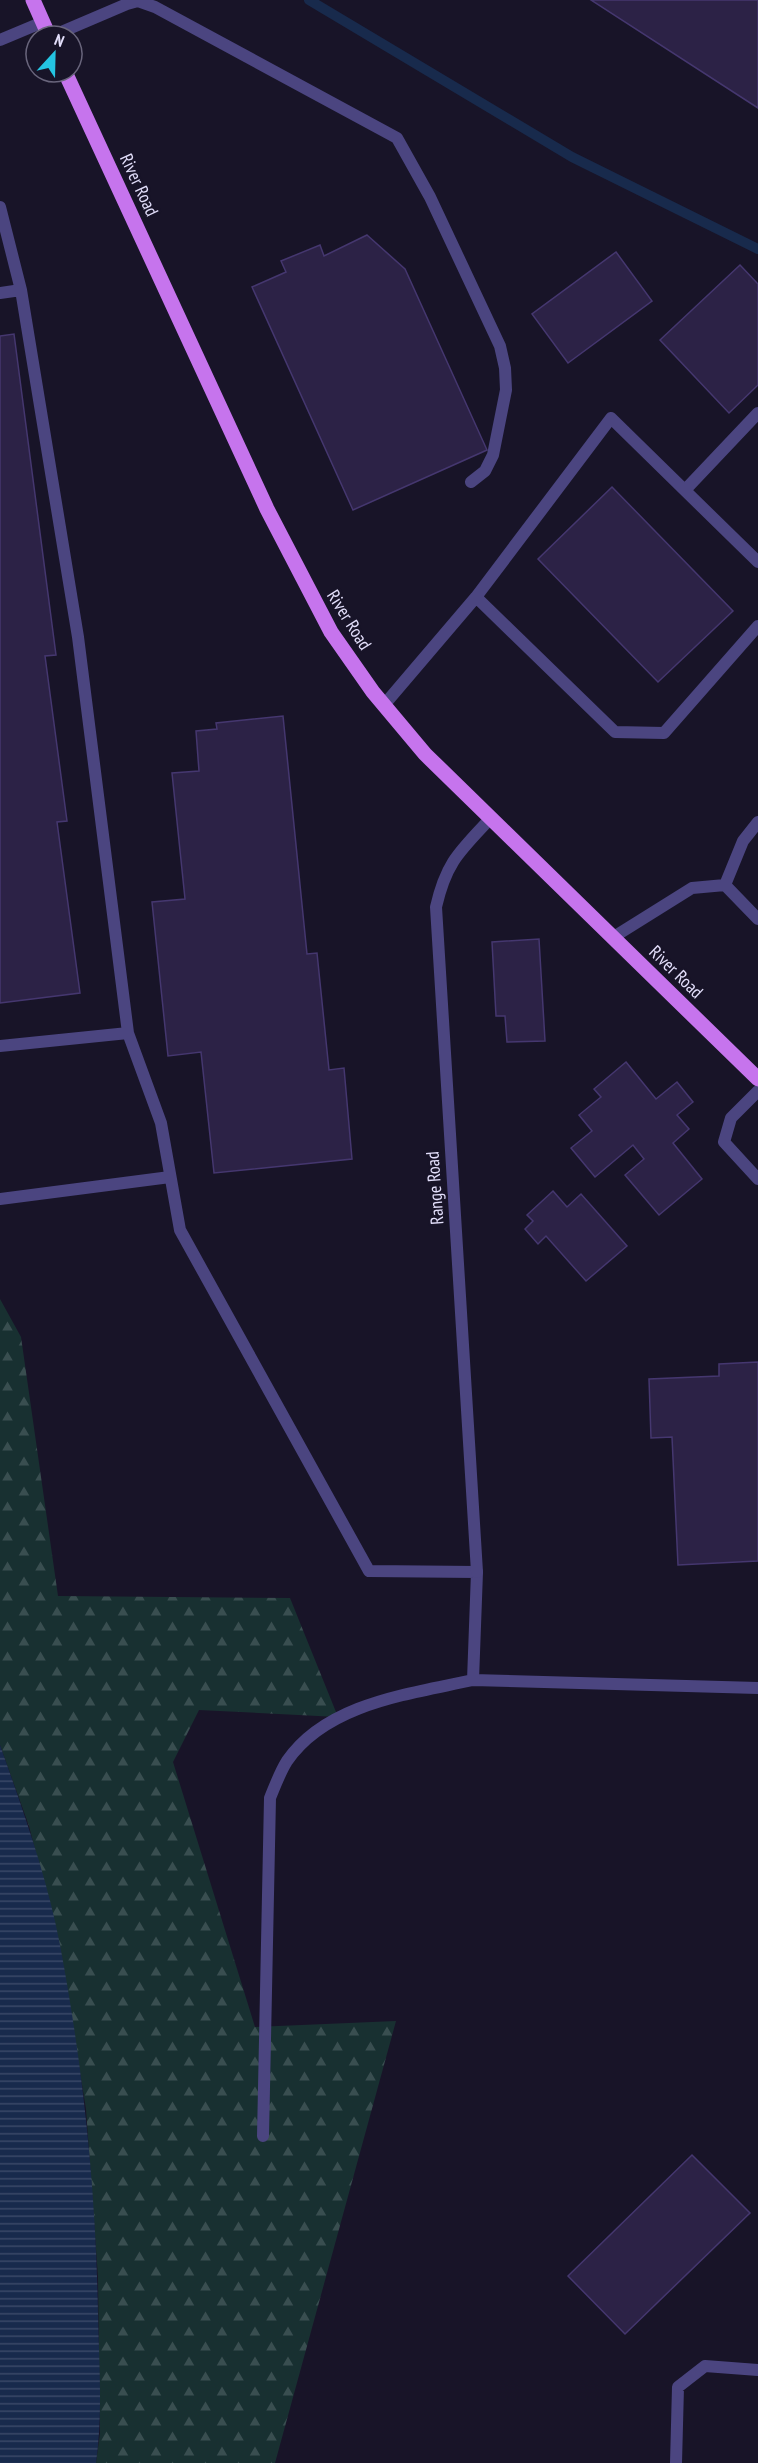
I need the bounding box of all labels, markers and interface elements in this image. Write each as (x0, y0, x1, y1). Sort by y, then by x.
north arrow (24, 24, 84, 84)
text: N (52, 29, 67, 51)
street label: River Road (115, 150, 164, 220)
street label: River Road (322, 585, 377, 654)
street label: River Road (644, 940, 708, 1003)
street label: Range Road (420, 1151, 449, 1225)

